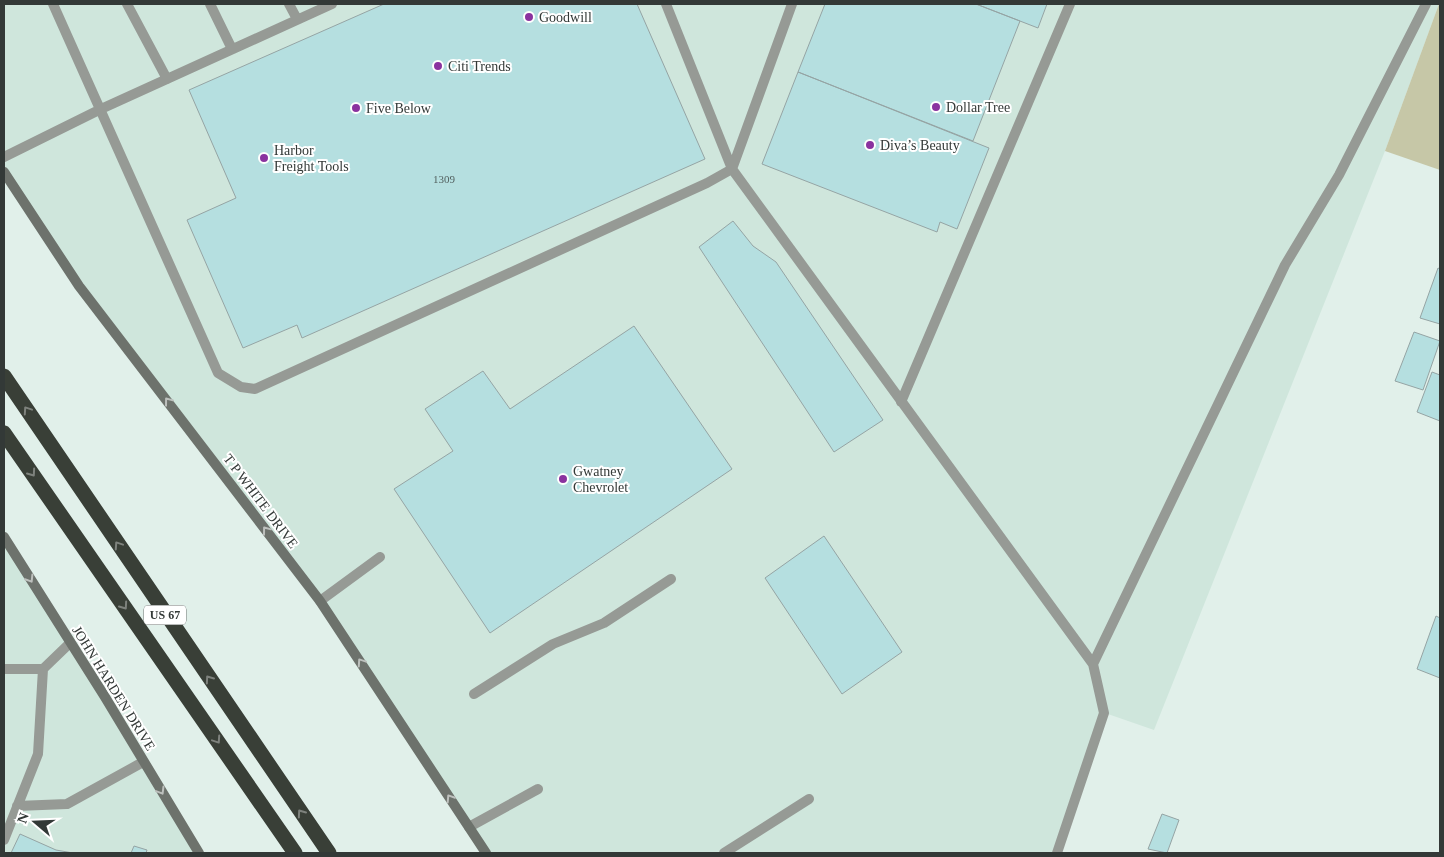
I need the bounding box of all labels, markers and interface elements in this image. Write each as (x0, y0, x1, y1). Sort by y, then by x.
place label: Goodwill (539, 10, 592, 25)
marker: Goodwill (523, 11, 535, 23)
place label: Citi Trends (448, 59, 511, 74)
marker: Citi Trends (432, 60, 444, 72)
place label: Dollar Tree (946, 100, 1010, 115)
place label: Five Below (366, 101, 432, 116)
marker: Dollar Tree (930, 101, 942, 113)
marker: Five Below (350, 102, 362, 114)
place label: Diva’s Beauty (880, 138, 960, 153)
marker: Diva’s Beauty (864, 139, 876, 151)
place label: Harbor Freight Tools (274, 143, 349, 174)
marker: Harbor Freight Tools (258, 152, 270, 164)
house number: 1309 (433, 173, 456, 185)
one-way arrow (165, 397, 174, 407)
one-way arrow (24, 406, 33, 416)
street label: T P WHITE DRIVE (220, 451, 301, 551)
place label: Gwatney Chevrolet (573, 464, 628, 495)
one-way arrow (26, 467, 35, 476)
marker: Gwatney Chevrolet (557, 473, 569, 485)
one-way arrow (264, 527, 272, 536)
one-way arrow (115, 541, 124, 551)
one-way arrow (23, 573, 33, 582)
one-way arrow (118, 600, 127, 610)
road number: US 67 (144, 606, 186, 624)
street label: JOHN HARDEN DRIVE (69, 623, 158, 753)
one-way arrow (358, 658, 367, 668)
one-way arrow (206, 676, 215, 685)
one-way arrow (211, 734, 220, 743)
one-way arrow (155, 786, 164, 795)
one-way arrow (447, 794, 457, 803)
north arrow (10, 797, 60, 847)
one-way arrow (298, 809, 307, 819)
text: N (14, 811, 32, 825)

